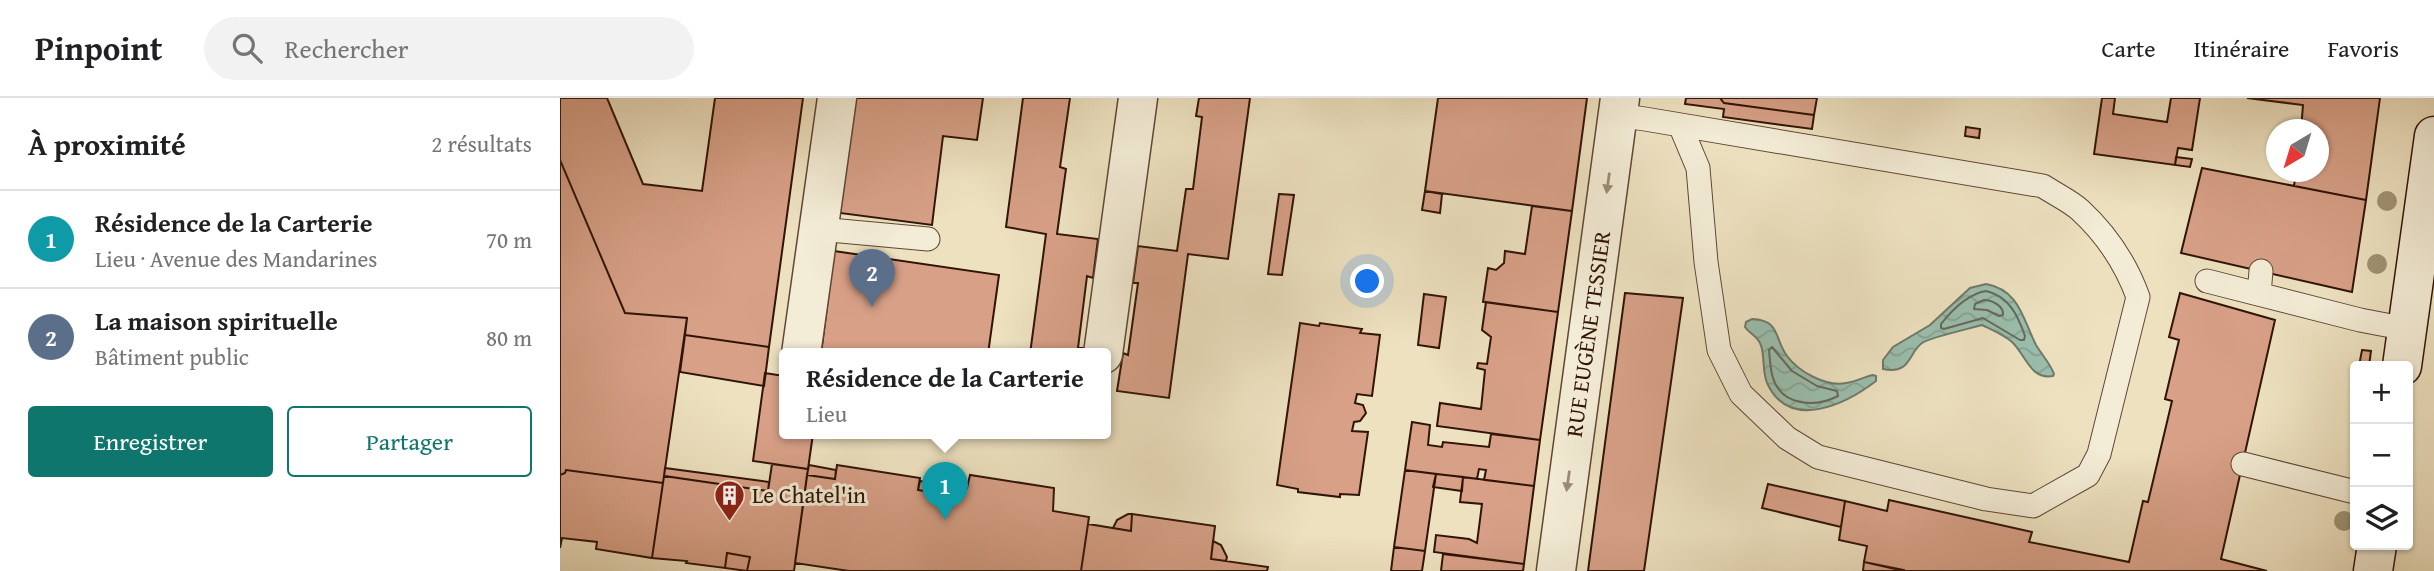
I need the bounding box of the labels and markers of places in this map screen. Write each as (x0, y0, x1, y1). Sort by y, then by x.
pin: 2 (849, 249, 895, 307)
pin: 1 (922, 462, 968, 520)
building icon: Le Chatel'in (712, 478, 746, 522)
place label: Le Chatel'in (752, 478, 866, 511)

